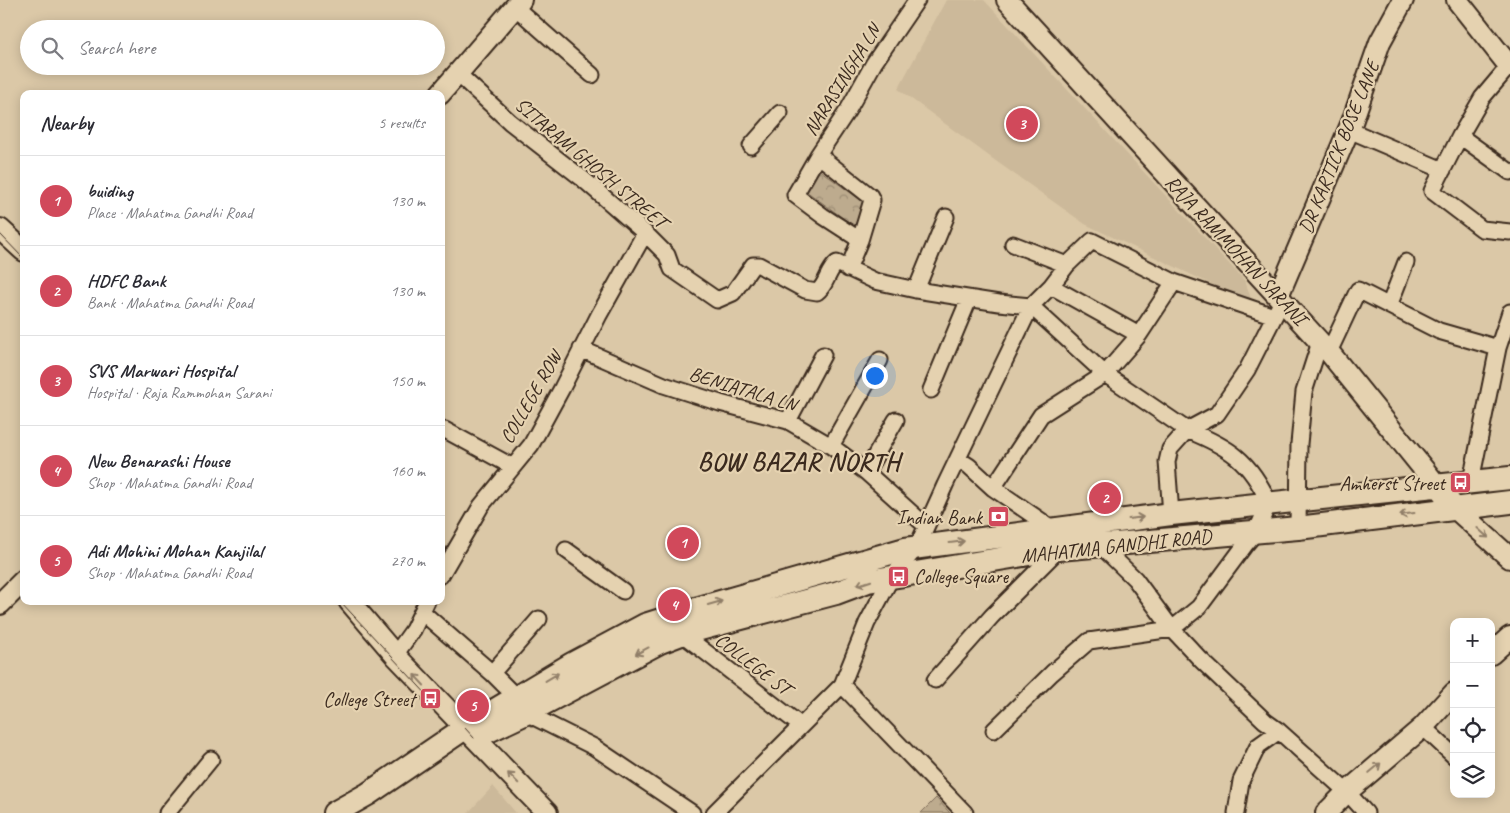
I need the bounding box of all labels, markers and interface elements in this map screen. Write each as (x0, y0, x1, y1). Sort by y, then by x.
street label: NARASINGHA LN (798, 17, 888, 140)
search box (20, 20, 445, 75)
icon: search (38, 34, 66, 62)
text: Search here (78, 36, 155, 60)
street label: DR KARTICK BOSE LANE (1293, 54, 1386, 237)
street label: SITARAM GHOSH STREET (510, 92, 676, 237)
pin: 3 (1006, 105, 1038, 143)
text: Nearby (40, 110, 93, 136)
text: 5 results (378, 113, 425, 133)
street label: RAJA RAMMOHAN SARANI (1160, 170, 1315, 333)
text: buiding (87, 179, 133, 203)
text: 1 (52, 191, 60, 211)
text: 130 m (391, 191, 425, 211)
text: Place · Mahatma Gandhi Road (87, 203, 253, 223)
text: HDFC Bank (87, 269, 166, 293)
text: 2 (52, 281, 60, 301)
text: 130 m (391, 281, 425, 301)
text: Bank · Mahatma Gandhi Road (87, 293, 253, 313)
street label: COLLEGE ROW (494, 344, 569, 448)
text: SVS Marwari Hospital (87, 359, 235, 383)
street label: BENIATALA LN (686, 361, 802, 418)
your location (862, 363, 888, 389)
text: 3 (52, 371, 60, 391)
text: 150 m (391, 371, 425, 391)
text: Hospital · Raja Rammohan Sarani (87, 383, 272, 403)
district label: BOW BAZAR NORTH (698, 446, 904, 478)
text: New Benarashi House (87, 449, 230, 473)
text: 4 (52, 461, 60, 481)
text: 160 m (391, 461, 425, 481)
place label: Amherst Street (1340, 471, 1447, 496)
bus stop icon: Amherst Street (1449, 471, 1473, 495)
text: Shop · Mahatma Gandhi Road (87, 473, 252, 493)
pin: 2 (1089, 479, 1121, 517)
place label: Indian Bank (897, 505, 984, 530)
bank icon: Indian Bank (986, 505, 1010, 529)
one-way arrow (1399, 509, 1415, 519)
one-way arrow (1127, 513, 1143, 523)
street label: MAHATMA GANDHI ROAD (1020, 523, 1214, 568)
pin: 1 (667, 524, 699, 562)
one-way arrow (1476, 527, 1489, 539)
one-way arrow (949, 536, 965, 546)
text: Adi Mohini Mohan Kanjilal (87, 539, 263, 563)
text: 5 (53, 551, 59, 571)
text: 270 m (391, 551, 425, 571)
text: Shop · Mahatma Gandhi Road (87, 563, 252, 583)
bus stop icon: College Square (886, 564, 910, 588)
place label: College Square (914, 564, 1009, 589)
one-way arrow (857, 579, 872, 588)
pin: 4 (658, 586, 690, 624)
one-way arrow (707, 598, 723, 608)
map controls (1450, 618, 1495, 798)
button: + (1450, 618, 1495, 663)
street label: COLLEGE ST (710, 627, 800, 704)
one-way arrow (636, 647, 650, 657)
button: − (1450, 663, 1495, 708)
one-way arrow (545, 671, 559, 681)
one-way arrow (413, 674, 425, 686)
place label: College Street (323, 687, 418, 712)
bus stop icon: College Street (419, 687, 443, 711)
pin: 5 (457, 687, 489, 725)
button: locate (1450, 708, 1495, 753)
button: layers (1450, 753, 1495, 798)
one-way arrow (1368, 763, 1381, 774)
one-way arrow (507, 772, 519, 785)

